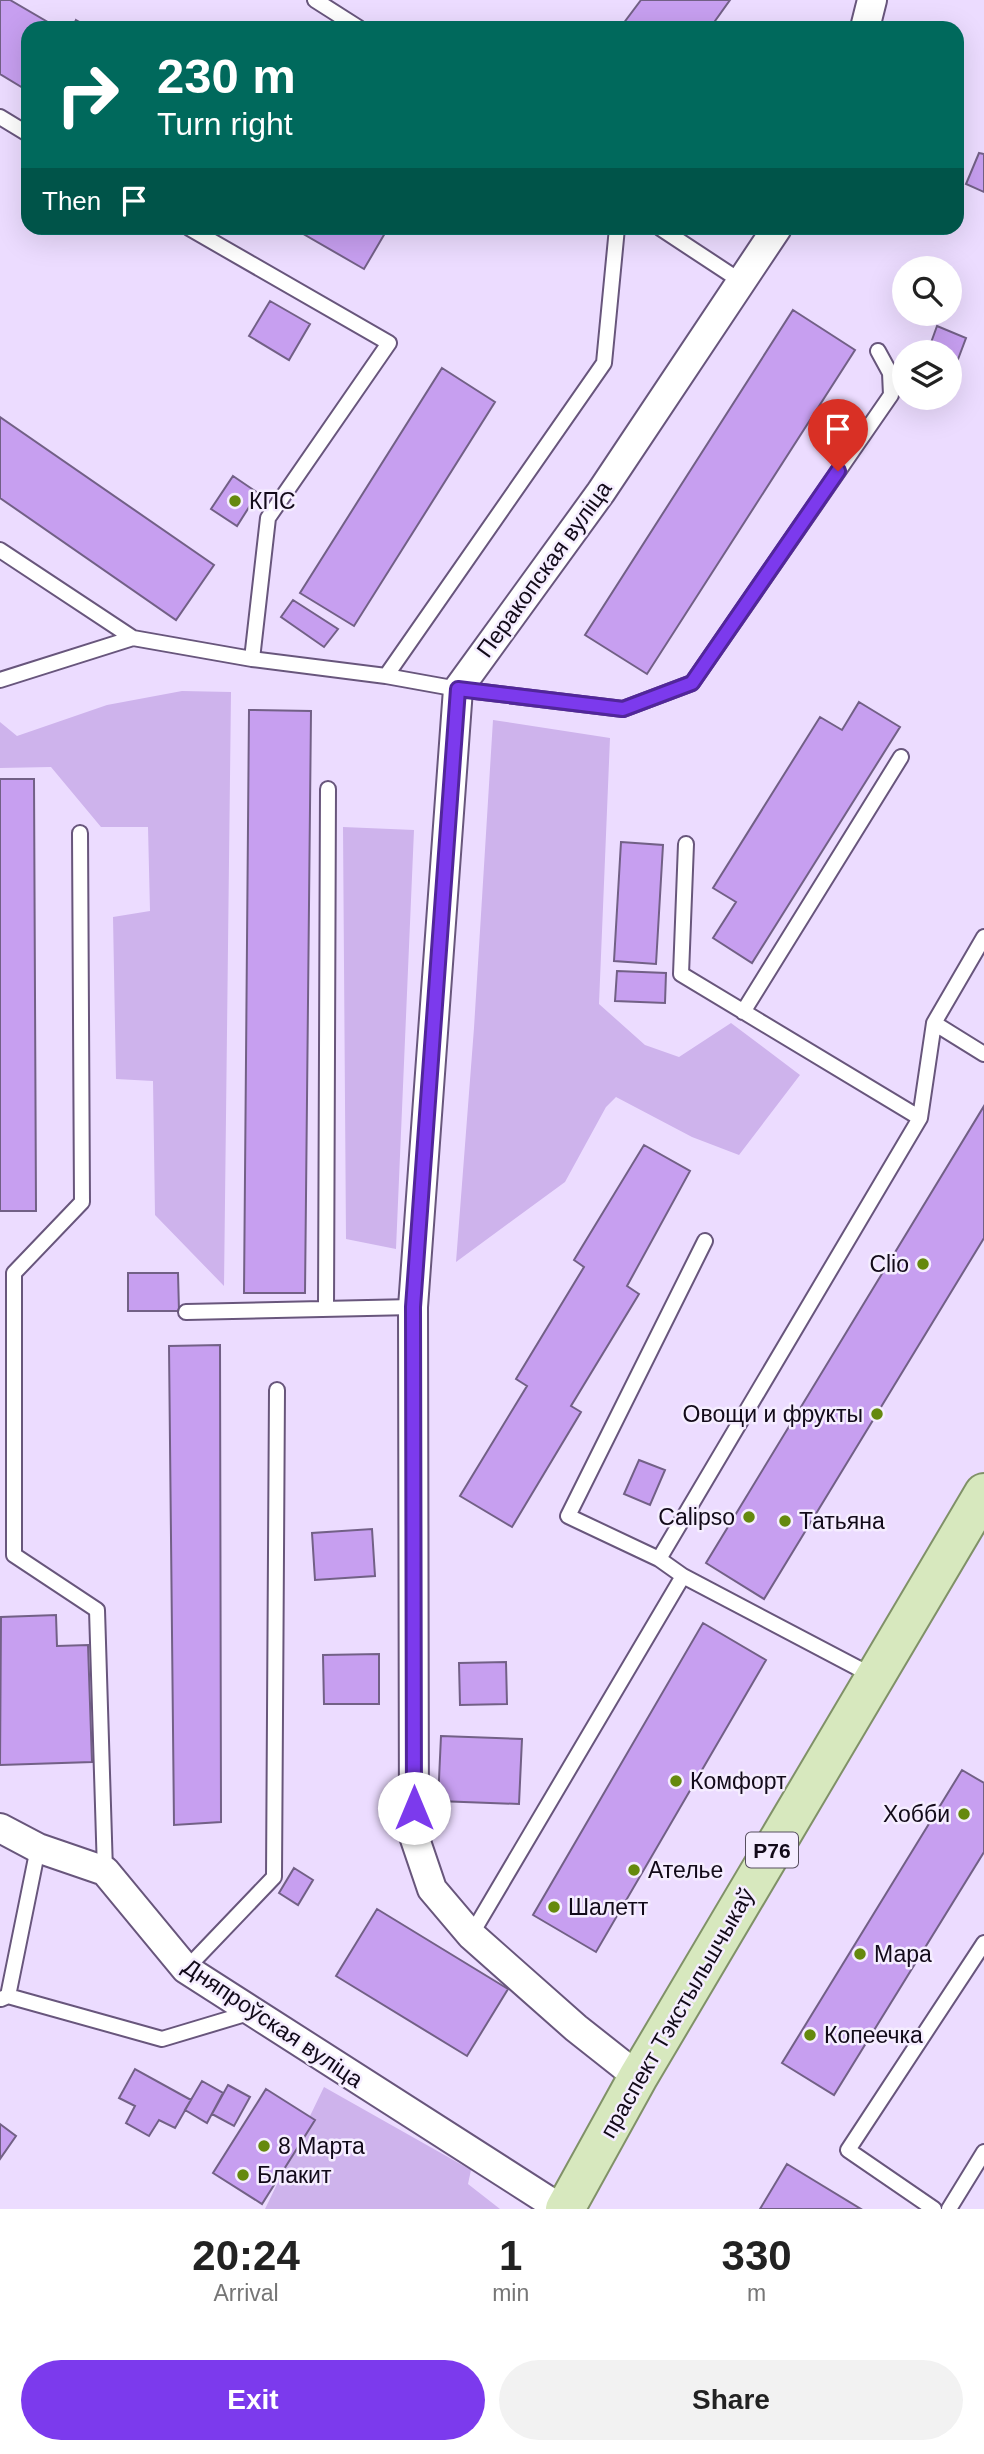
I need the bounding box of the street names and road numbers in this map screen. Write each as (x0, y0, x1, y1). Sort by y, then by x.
street label: Перакопская вуліца (471, 476, 617, 662)
road number: Р76 (746, 1832, 798, 1868)
street label: праспект Тэкстыльшчыкаў (595, 1883, 759, 2142)
street label: Дняпроўская вуліца (178, 1953, 368, 2093)

